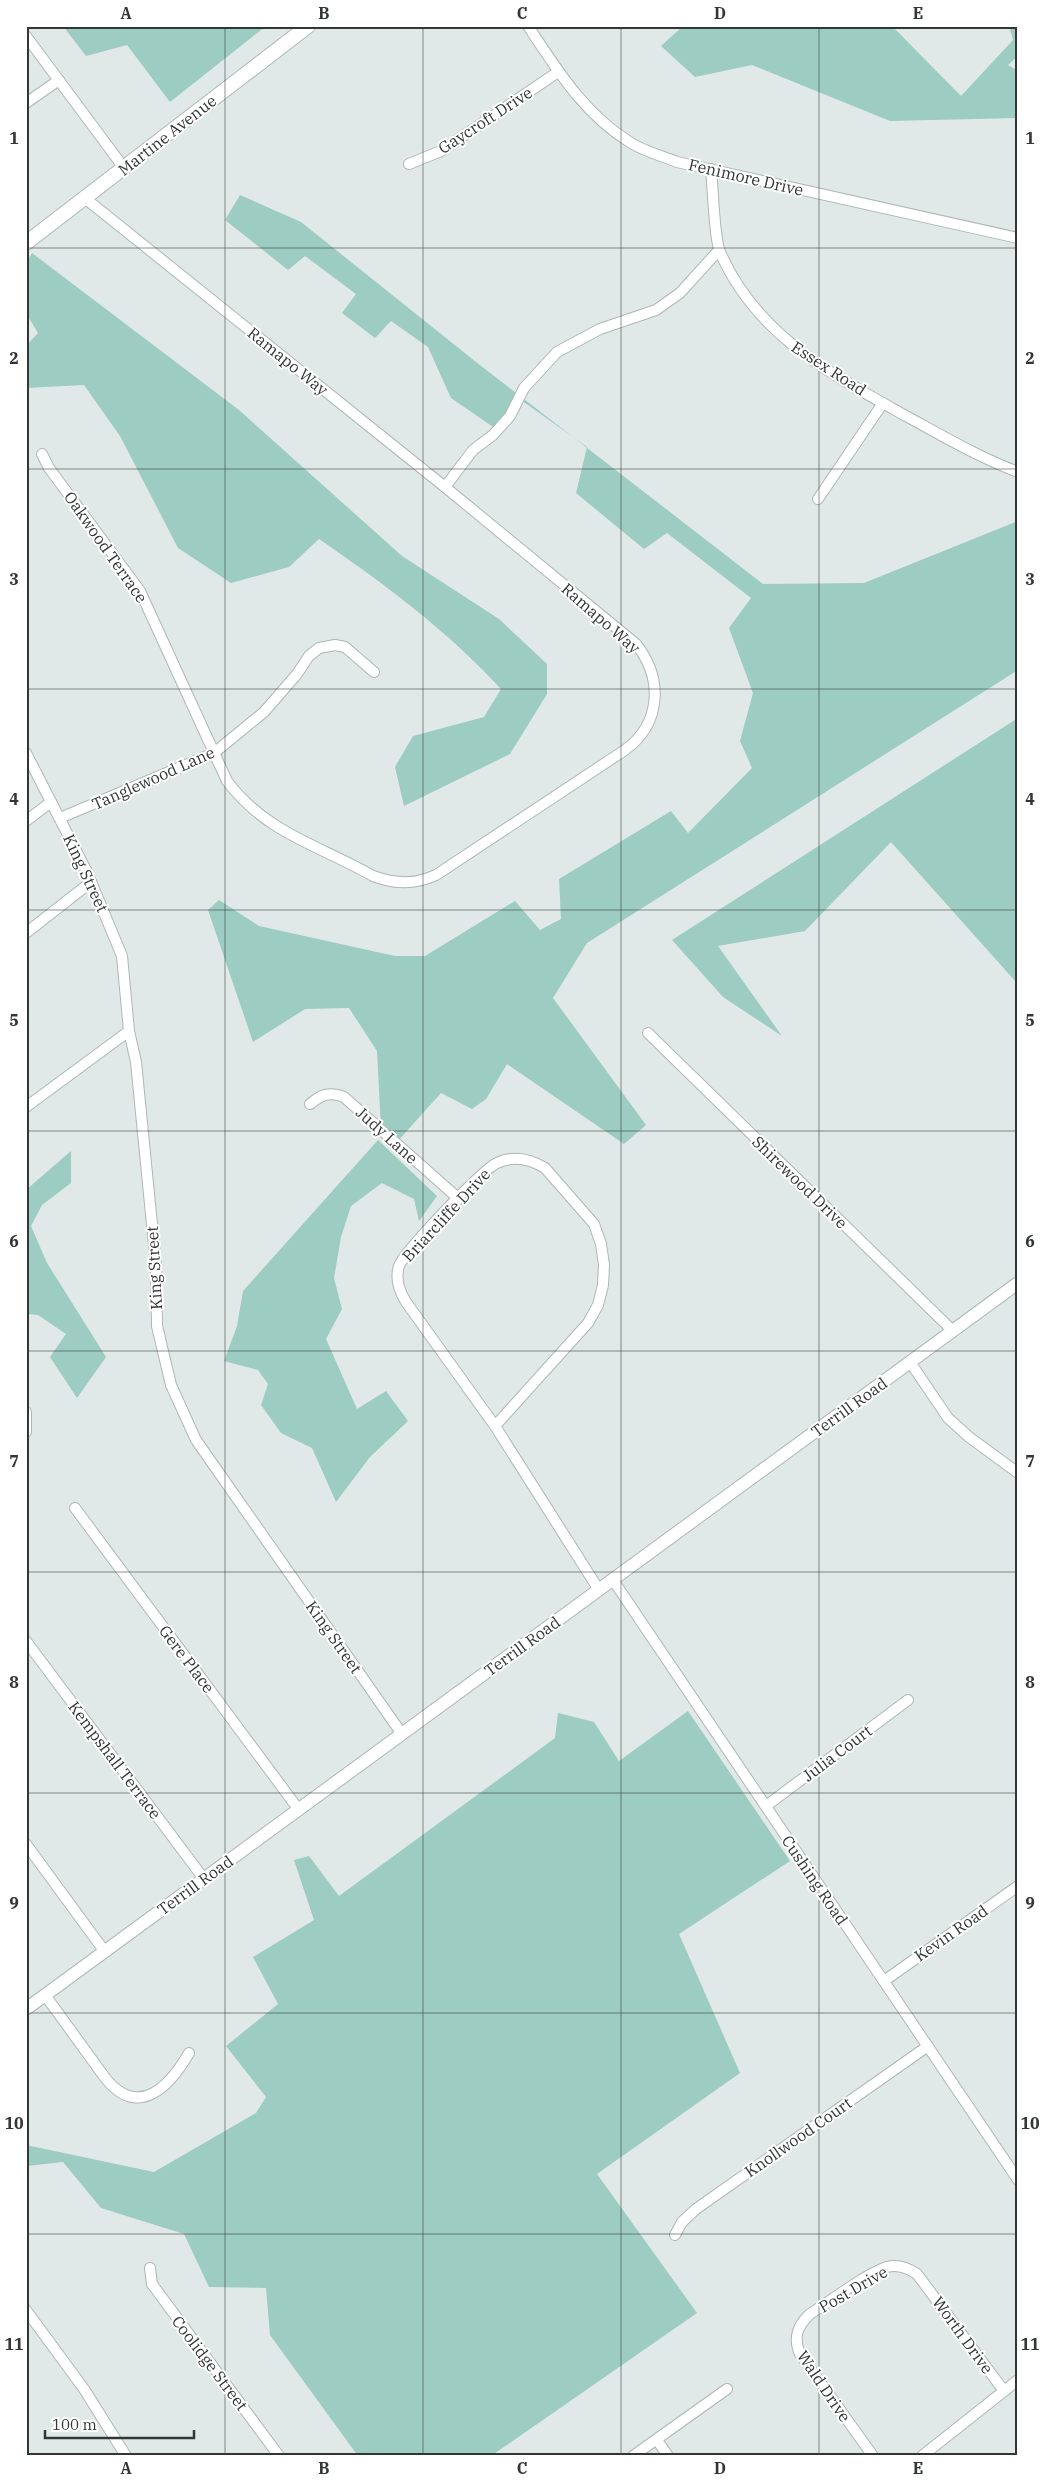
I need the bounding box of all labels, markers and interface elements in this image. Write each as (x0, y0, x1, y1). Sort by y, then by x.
text: A (120, 3, 132, 23)
text: B (318, 3, 330, 23)
text: C (517, 3, 527, 23)
text: D (714, 3, 726, 23)
text: E (913, 3, 923, 23)
street label: Gaycroft Drive (434, 82, 536, 158)
street label: Martine Avenue (114, 90, 220, 180)
text: 1 (9, 128, 19, 148)
text: 1 (1025, 128, 1035, 148)
street label: Fenimore Drive (687, 154, 805, 200)
street label: Ramapo Way (244, 322, 333, 400)
street label: Essex Road (788, 336, 870, 400)
text: 2 (9, 348, 19, 368)
text: 2 (1025, 348, 1035, 368)
street label: Oakwood Terrace (60, 487, 152, 607)
text: 3 (9, 569, 19, 589)
text: 3 (1025, 569, 1035, 589)
street label: Ramapo Way (558, 578, 645, 658)
street label: Tanglewood Lane (89, 742, 217, 814)
text: 4 (9, 789, 19, 809)
text: 4 (1025, 789, 1035, 809)
street label: King Street (59, 831, 113, 916)
text: 5 (9, 1010, 19, 1030)
text: 5 (1025, 1010, 1035, 1030)
street label: Judy Lane (352, 1102, 422, 1168)
street label: Shirewood Drive (748, 1132, 852, 1232)
street label: Briarcliffe Drive (398, 1164, 494, 1266)
street label: King Street (142, 1225, 166, 1310)
text: 6 (9, 1231, 19, 1251)
text: 6 (1025, 1231, 1035, 1251)
street label: Terrill Road (807, 1373, 891, 1441)
text: 7 (9, 1451, 19, 1471)
text: 7 (1025, 1451, 1035, 1471)
street label: King Street (302, 1597, 366, 1677)
street label: Terrill Road (480, 1612, 564, 1680)
street label: Gere Place (155, 1621, 219, 1697)
text: 8 (9, 1672, 19, 1692)
text: 8 (1025, 1672, 1035, 1692)
street label: Kempshall Terrace (64, 1697, 166, 1823)
street label: Julia Court (798, 1720, 876, 1786)
street label: Cushing Road (778, 1831, 852, 1929)
street label: Terrill Road (153, 1851, 237, 1919)
text: 9 (9, 1893, 19, 1913)
text: 9 (1025, 1893, 1035, 1913)
street label: Kevin Road (910, 1900, 992, 1966)
street label: Knollwood Court (741, 2092, 856, 2181)
text: 10 (4, 2113, 24, 2133)
text: 10 (1020, 2113, 1040, 2133)
street label: Post Drive (815, 2261, 891, 2317)
street label: Worth Drive (928, 2292, 998, 2378)
street label: Coolidge Street (168, 2312, 252, 2415)
text: 11 (4, 2334, 24, 2354)
text: 11 (1020, 2334, 1040, 2354)
street label: Wald Drive (793, 2346, 855, 2426)
scale bar (45, 2407, 194, 2439)
text: 100 m (52, 2415, 97, 2434)
text: A (120, 2458, 132, 2478)
text: B (318, 2458, 330, 2478)
text: C (517, 2458, 527, 2478)
text: D (714, 2458, 726, 2478)
text: E (913, 2458, 923, 2478)

